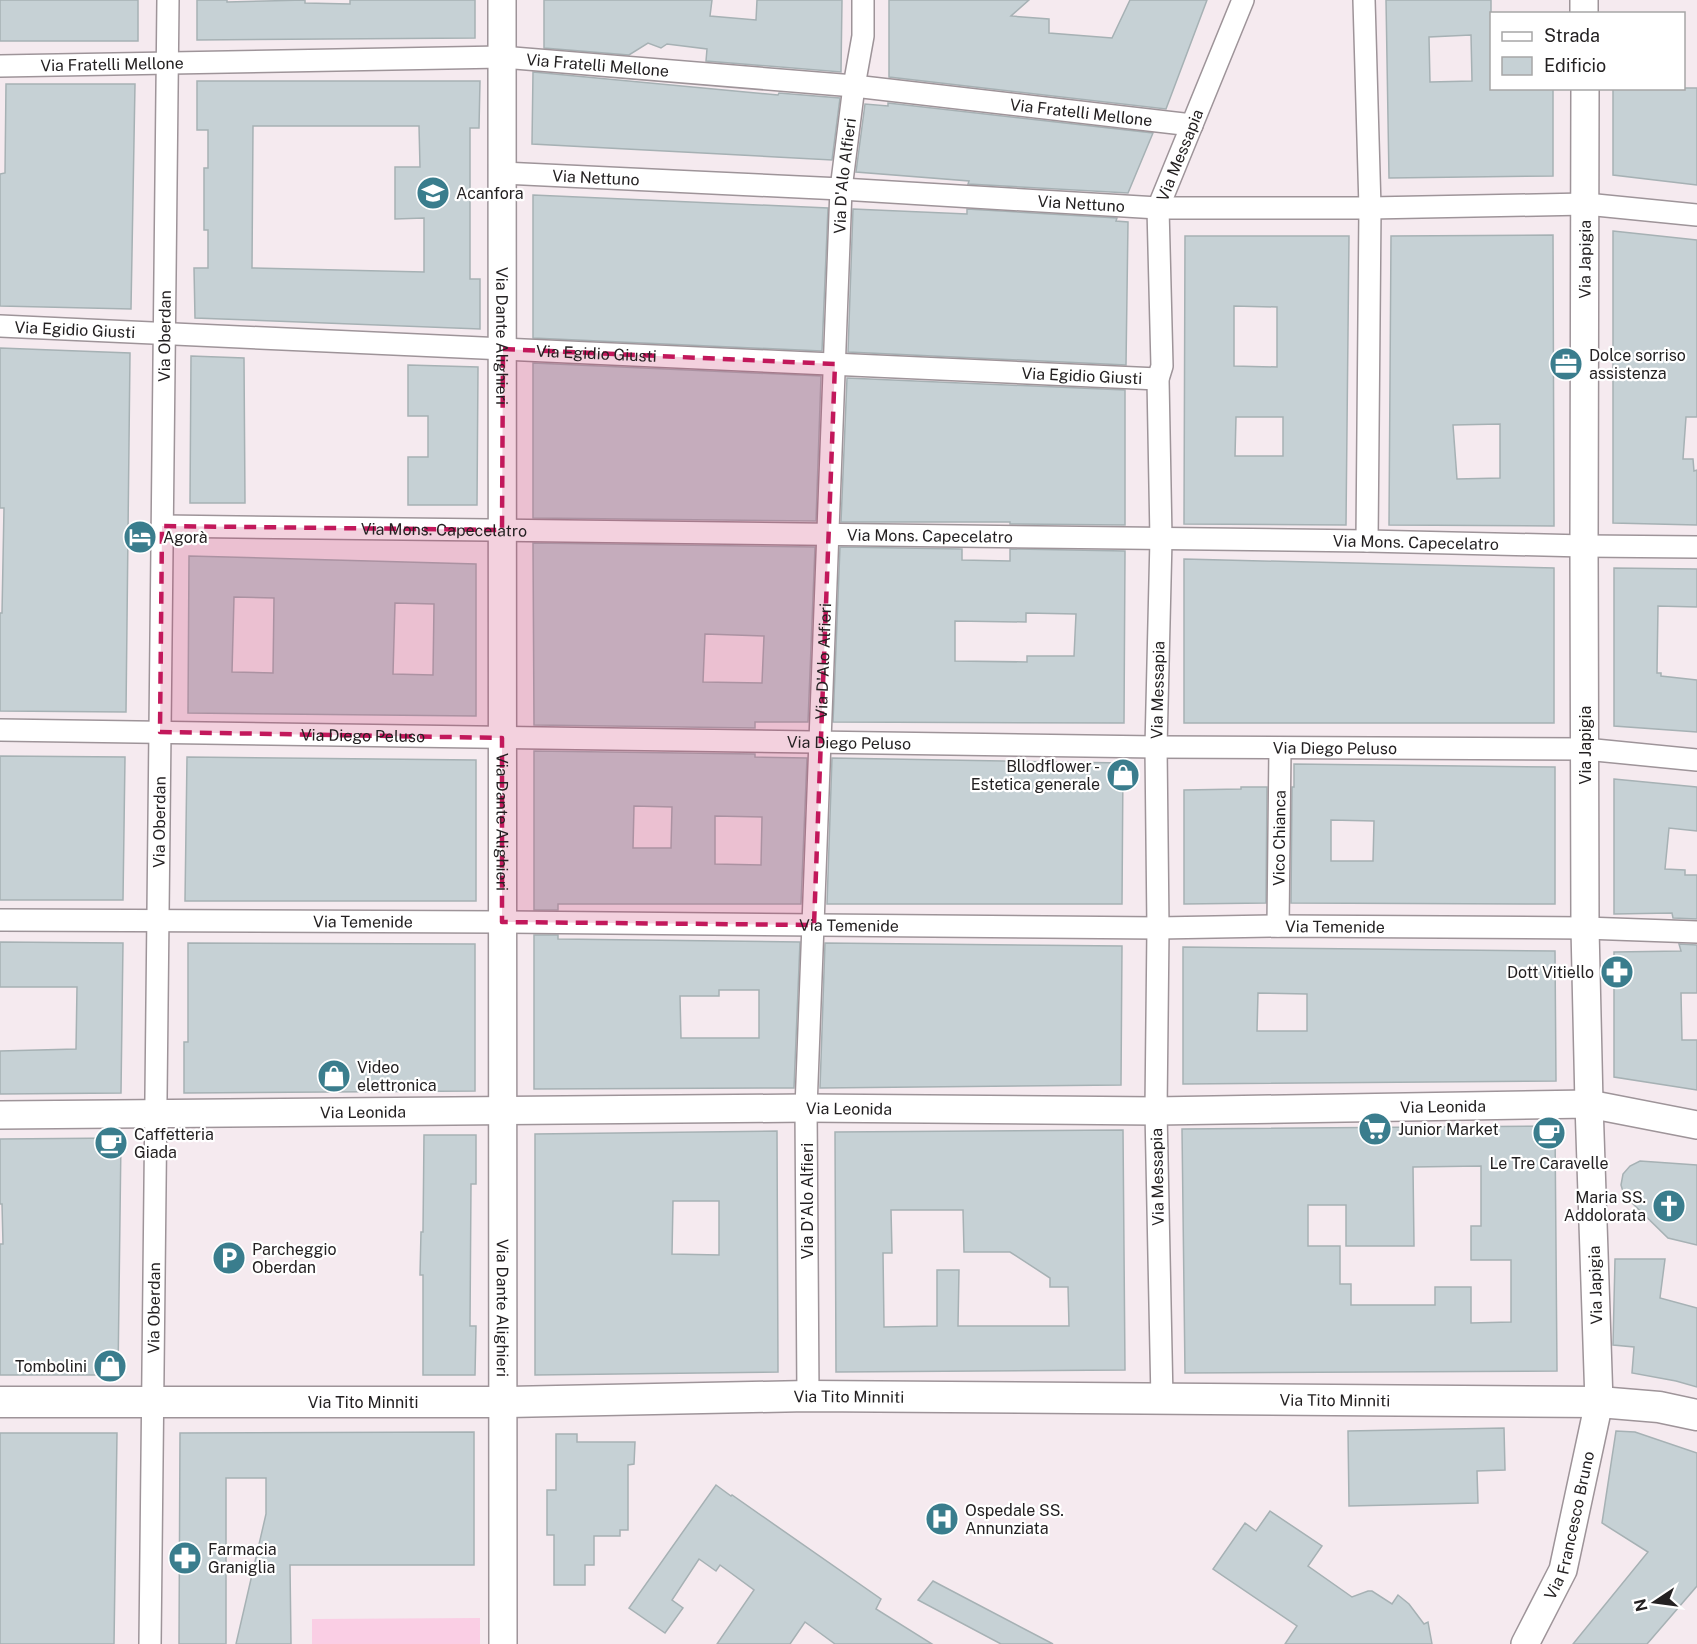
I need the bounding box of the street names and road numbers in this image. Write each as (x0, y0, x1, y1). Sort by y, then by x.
street label: Via Fratelli Mellone (525, 50, 670, 81)
street label: Via Fratelli Mellone (40, 54, 184, 75)
street label: Via Fratelli Mellone (1009, 95, 1153, 130)
street label: Via Messapia (1153, 106, 1207, 204)
street label: Via D'Alo Alfieri (830, 117, 860, 234)
street label: Via Nettuno (552, 166, 640, 189)
street label: Via Nettuno (1037, 192, 1125, 216)
street label: Via Japigia (1576, 220, 1595, 299)
street label: Via Dante Alighieri (492, 267, 511, 405)
street label: Via Oberdan (155, 290, 175, 382)
street label: Via Egidio Giusti (14, 318, 136, 342)
street label: Via Egidio Giusti (536, 342, 657, 366)
street label: Via Egidio Giusti (1021, 364, 1143, 388)
street label: Via Mons. Capecelatro (361, 519, 527, 541)
street label: Via Mons. Capecelatro (847, 526, 1013, 547)
street label: Via Mons. Capecelatro (1333, 532, 1499, 554)
street label: Via D'Alo Alfieri (812, 603, 835, 720)
street label: Via Messapia (1147, 641, 1169, 739)
street label: Via Japigia (1576, 706, 1595, 784)
street label: Via Diego Peluso (301, 725, 425, 746)
street label: Via Diego Peluso (787, 733, 911, 753)
street label: Via Diego Peluso (1273, 739, 1397, 758)
street label: Via Dante Alighieri (492, 753, 512, 891)
street label: Via Oberdan (149, 776, 169, 868)
street label: Vico Chianca (1269, 790, 1290, 886)
street label: Via Temenide (313, 912, 413, 932)
street label: Via Temenide (799, 916, 899, 936)
street label: Via Temenide (1285, 917, 1385, 937)
street label: Via Leonida (1400, 1097, 1486, 1117)
street label: Via Leonida (806, 1099, 892, 1119)
street label: Via Leonida (320, 1102, 406, 1122)
street label: Via Messapia (1147, 1128, 1168, 1226)
street label: Via D'Alo Alfieri (798, 1143, 817, 1259)
street label: Via Dante Alighieri (493, 1239, 512, 1377)
street label: Via Japigia (1585, 1245, 1606, 1325)
street label: Via Oberdan (144, 1262, 164, 1354)
street label: Via Tito Minniti (793, 1387, 904, 1407)
street label: Via Tito Minniti (1279, 1391, 1390, 1410)
street label: Via Tito Minniti (308, 1393, 418, 1412)
street label: Via Francesco Bruno (1541, 1449, 1598, 1603)

